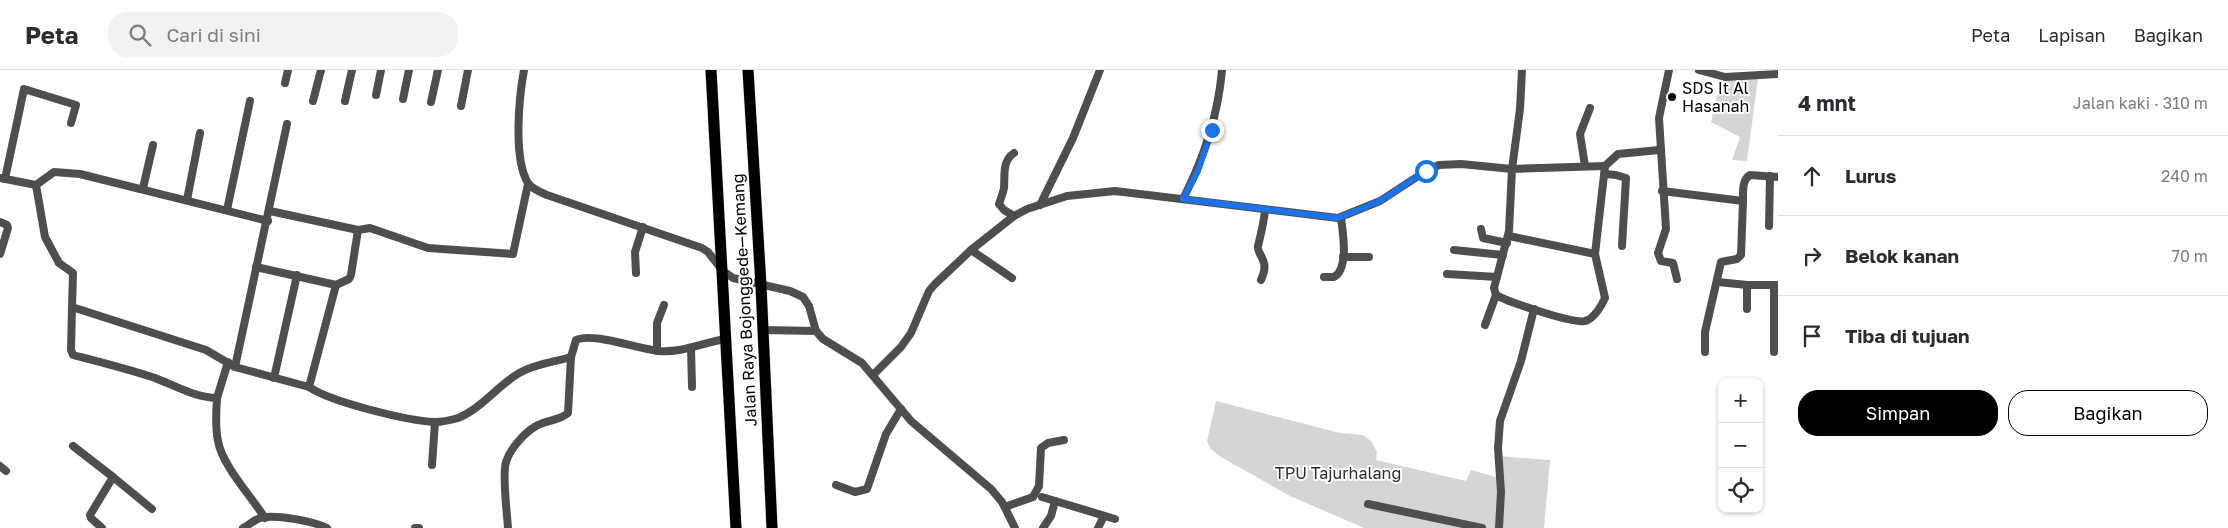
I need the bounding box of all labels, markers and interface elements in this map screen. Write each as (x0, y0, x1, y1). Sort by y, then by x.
search box (108, 12, 458, 57)
text: Peta (25, 20, 78, 49)
icon: search (126, 21, 154, 49)
text: Cari di sini (166, 23, 261, 46)
text: Peta (1971, 24, 2010, 46)
text: Lapisan (2038, 24, 2106, 46)
text: Bagikan (2134, 24, 2203, 46)
place label: SDS It Al Hasanah (1682, 78, 1749, 116)
text: 4 mnt (1798, 90, 1856, 116)
marker: SDS It Al Hasanah (1666, 91, 1678, 103)
text: Jalan kaki · 310 m (2073, 93, 2208, 113)
route end (1201, 119, 1224, 142)
route start (1415, 160, 1438, 183)
icon: ahead (1798, 162, 1826, 190)
text: Lurus (1845, 164, 1896, 187)
text: 240 m (2161, 166, 2208, 186)
street label: Jalan Raya Bojonggede—Kemang (727, 173, 761, 427)
icon: right (1798, 242, 1826, 270)
text: Belok kanan (1845, 244, 1959, 267)
text: 70 m (2171, 246, 2208, 266)
icon: arrive (1798, 322, 1826, 350)
text: Tiba di tujuan (1845, 324, 1970, 347)
map controls (1718, 378, 1763, 513)
button: + (1718, 378, 1763, 423)
button: Simpan (1798, 390, 1998, 436)
button: Bagikan (2008, 390, 2208, 436)
button: − (1718, 423, 1763, 468)
park label: TPU Tajurhalang (1275, 463, 1401, 483)
button: locate (1718, 468, 1763, 513)

